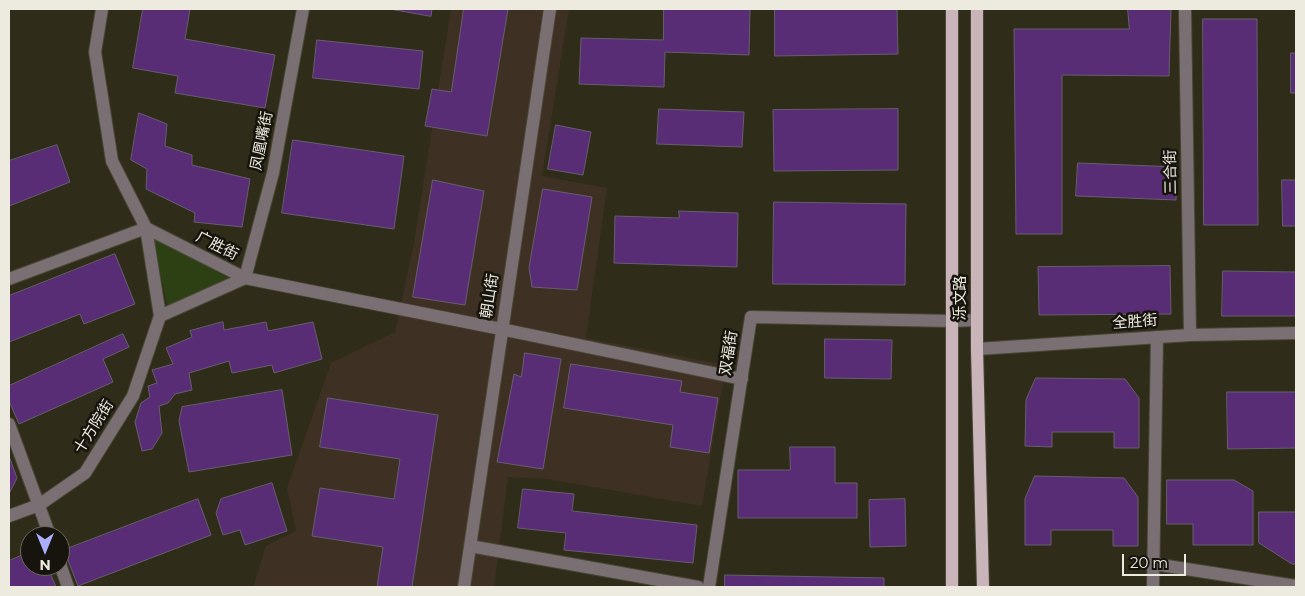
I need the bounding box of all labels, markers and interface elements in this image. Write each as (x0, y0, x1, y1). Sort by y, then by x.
street label: 凤凰嘴街 (247, 110, 277, 172)
street label: 三合街 (1162, 149, 1180, 195)
street label: 广胜街 (193, 228, 241, 264)
street label: 朝山街 (478, 272, 502, 320)
street label: 泺文路 (952, 276, 970, 320)
street label: 全胜街 (1112, 311, 1158, 333)
street label: 双福街 (717, 329, 741, 377)
street label: 十方院街 (70, 397, 118, 457)
north arrow (20, 526, 70, 576)
scale bar (1125, 544, 1189, 576)
text: 20 m (1130, 553, 1168, 572)
text: N (39, 556, 51, 574)

